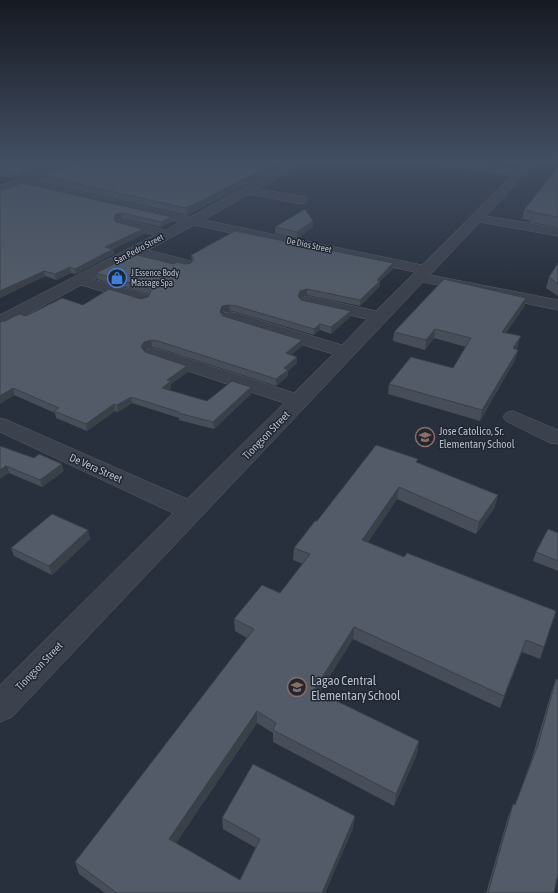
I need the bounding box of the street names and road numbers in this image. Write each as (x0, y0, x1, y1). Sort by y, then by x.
street label: San Pedro Street (113, 232, 166, 266)
street label: De Dios Street (286, 235, 333, 255)
street label: Tiongson Street (240, 408, 292, 462)
street label: De Vera Street (68, 451, 124, 485)
street label: Tiongson Street (13, 639, 65, 693)

